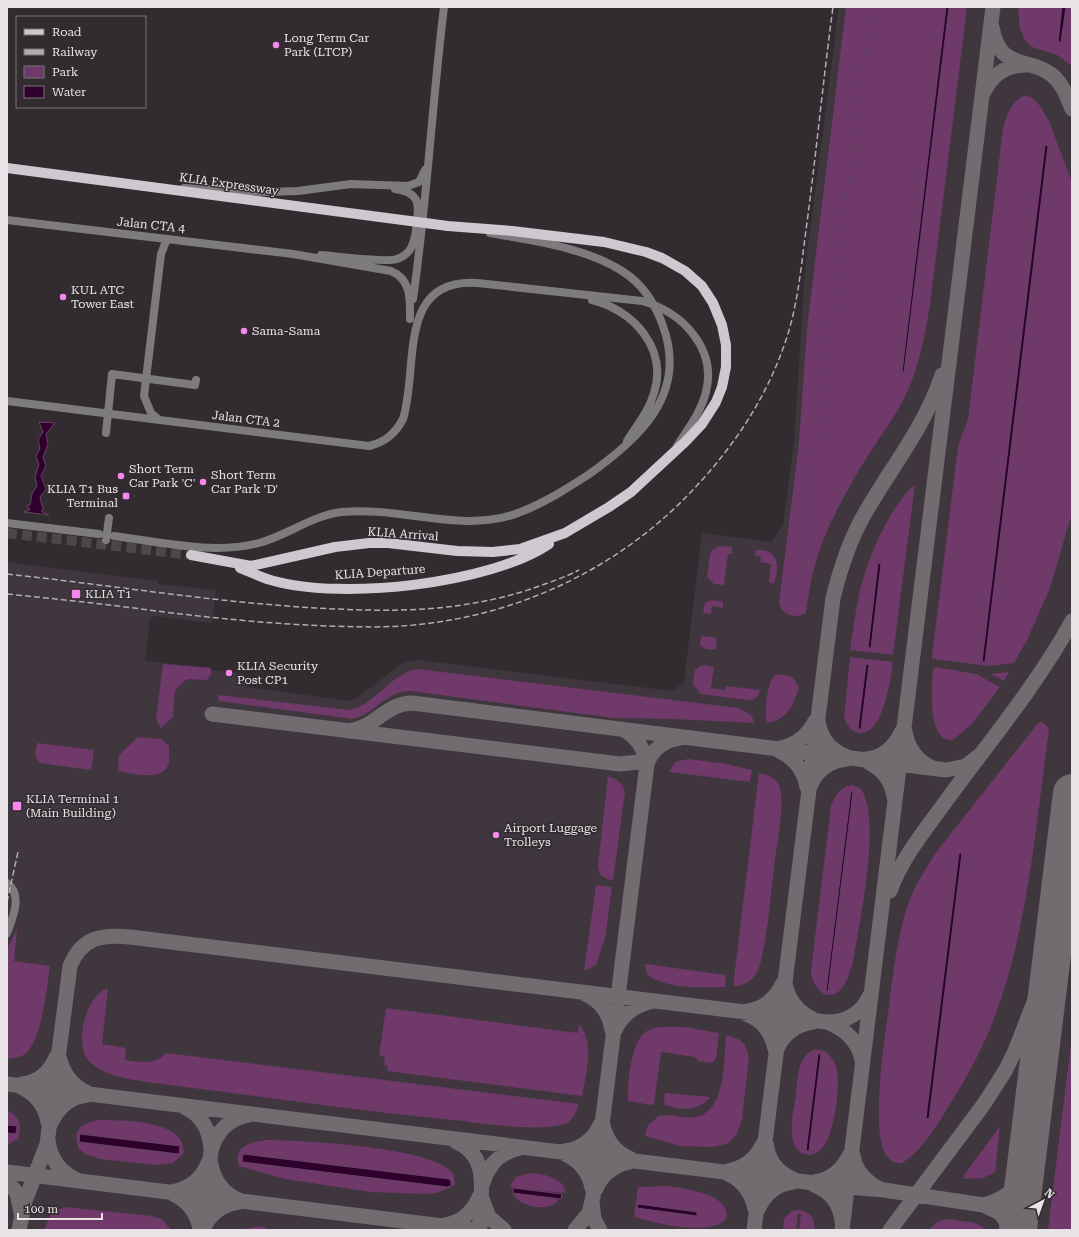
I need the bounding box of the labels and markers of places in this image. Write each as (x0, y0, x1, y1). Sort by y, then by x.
place label: Long Term Car Park (LTCP) (284, 31, 369, 59)
marker: Long Term Car Park (LTCP) (271, 40, 281, 50)
place label: KUL ATC Tower East (71, 283, 135, 311)
marker: KUL ATC Tower East (58, 292, 68, 302)
place label: Sama-Sama (252, 324, 321, 338)
marker: Sama-Sama (239, 326, 249, 336)
place label: Short Term Car Park 'C' (129, 462, 196, 490)
place label: Short Term Car Park 'D' (211, 468, 278, 496)
marker: Short Term Car Park 'C' (116, 471, 126, 481)
marker: Short Term Car Park 'D' (198, 477, 208, 487)
place label: KLIA T1 Bus Terminal (47, 482, 118, 510)
marker: KLIA T1 Bus Terminal (121, 491, 131, 501)
place label: KLIA T1 (85, 587, 132, 601)
marker: KLIA T1 (70, 588, 82, 600)
place label: KLIA Security Post CP1 (237, 659, 319, 687)
marker: KLIA Security Post CP1 (224, 668, 234, 678)
place label: KLIA Terminal 1 (Main Building) (26, 792, 120, 820)
marker: KLIA Terminal 1 (Main Building) (11, 800, 23, 812)
place label: Airport Luggage Trolleys (504, 821, 597, 849)
marker: Airport Luggage Trolleys (491, 830, 501, 840)

